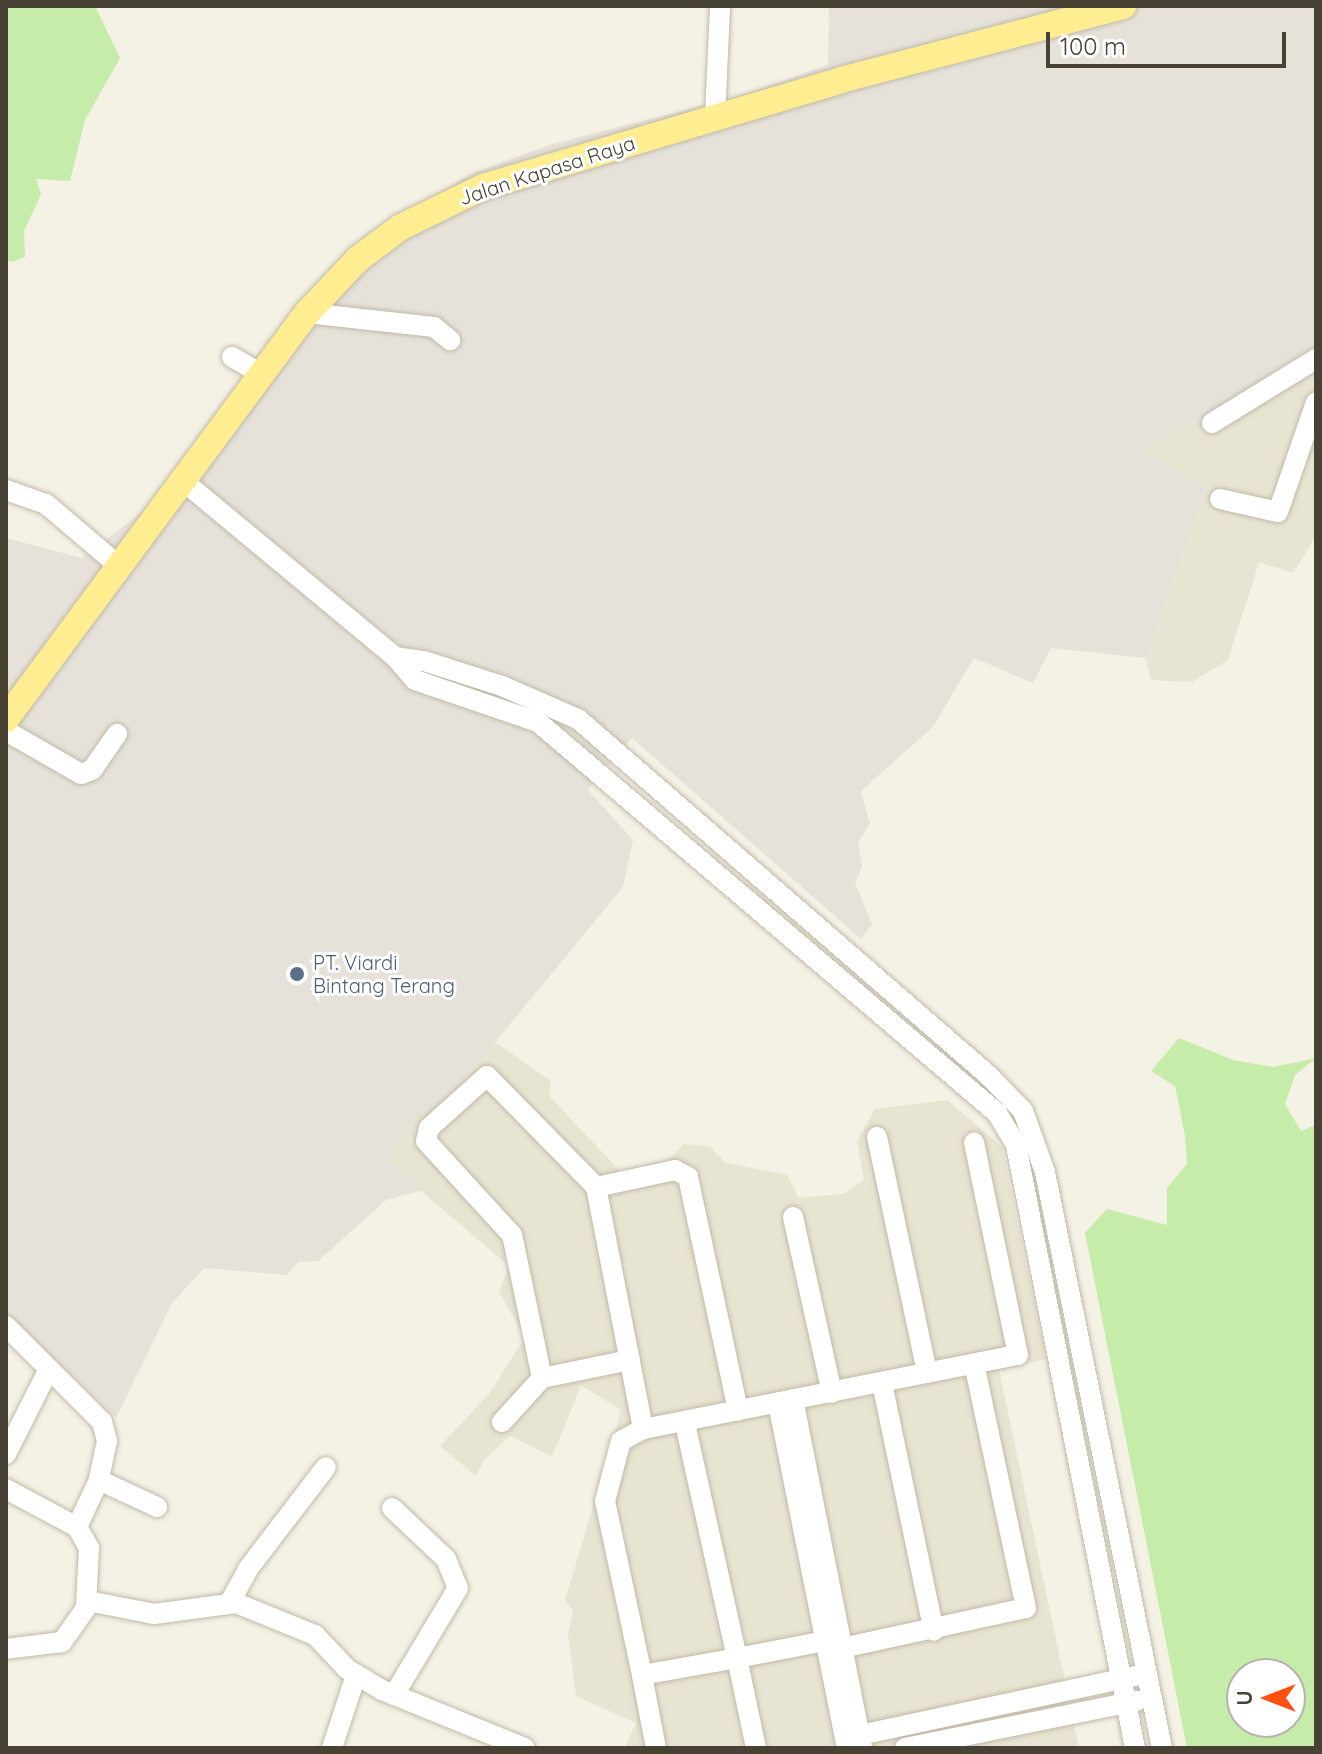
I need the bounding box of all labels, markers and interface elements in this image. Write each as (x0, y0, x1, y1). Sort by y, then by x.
scale bar (1050, 16, 1290, 66)
text: 100 m (1060, 31, 1126, 61)
street label: Jalan Kapasa Raya (456, 130, 638, 210)
place label: PT. Viardi Bintang Terang (313, 950, 455, 997)
marker: PT. Viardi Bintang Terang (288, 965, 306, 983)
north arrow (1226, 1658, 1306, 1738)
text: U (1230, 1690, 1258, 1706)

